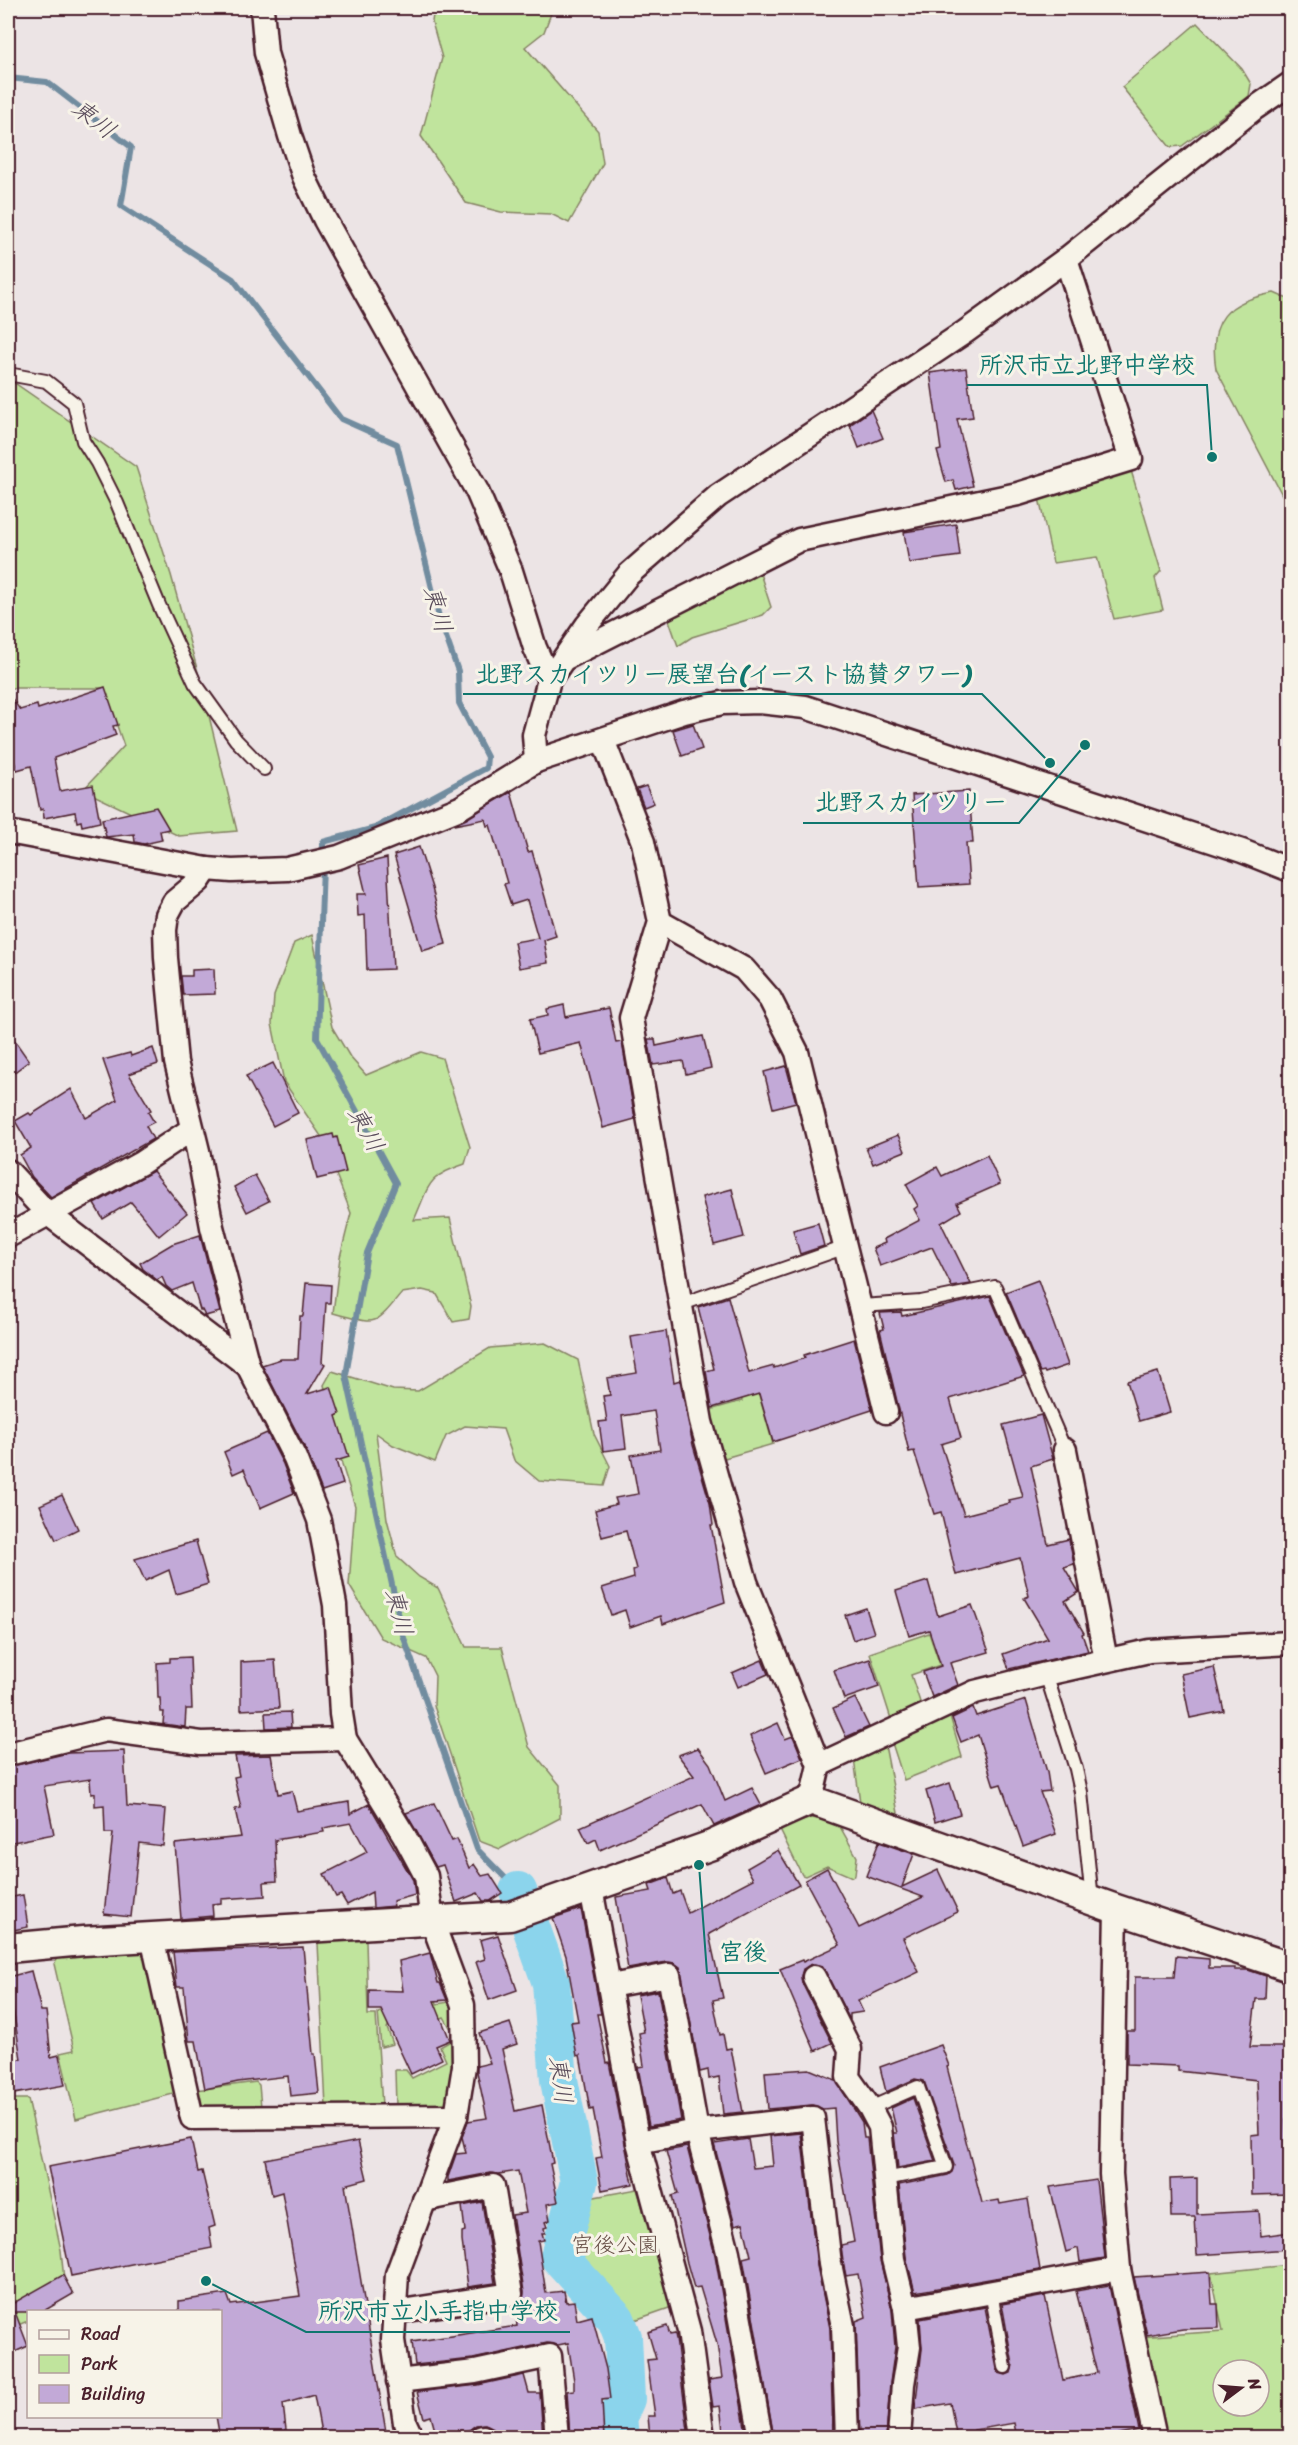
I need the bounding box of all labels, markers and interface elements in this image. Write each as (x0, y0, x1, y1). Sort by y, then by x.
water label: 東川 (62, 88, 126, 150)
callout: 所沢市立北野中学校 (967, 343, 1207, 385)
text: 所沢市立北野中学校 (979, 344, 1195, 386)
water label: 東川 (411, 580, 465, 638)
callout: 北野スカイツリー展望台(イースト協賛タワー) (463, 652, 982, 694)
text: 北野スカイツリー展望台(イースト協賛タワー) (475, 653, 972, 695)
callout: 北野スカイツリー (803, 781, 1019, 823)
text: 北野スカイツリー (815, 781, 1007, 823)
water label: 東川 (336, 1098, 396, 1160)
water label: 東川 (373, 1584, 425, 1640)
callout: 宮後 (707, 1931, 779, 1973)
text: 宮後 (719, 1931, 767, 1973)
water label: 東川 (537, 2053, 585, 2107)
park label: 宮後公園 (571, 2225, 659, 2264)
callout: 所沢市立小手指中学校 (306, 2290, 570, 2332)
text: 所沢市立小手指中学校 (318, 2290, 558, 2332)
legend (27, 2310, 222, 2418)
text: Road (81, 2318, 121, 2350)
text: Park (81, 2348, 118, 2380)
north arrow (1211, 2358, 1271, 2418)
text: N (1239, 2374, 1271, 2394)
text: Building (81, 2378, 145, 2410)

